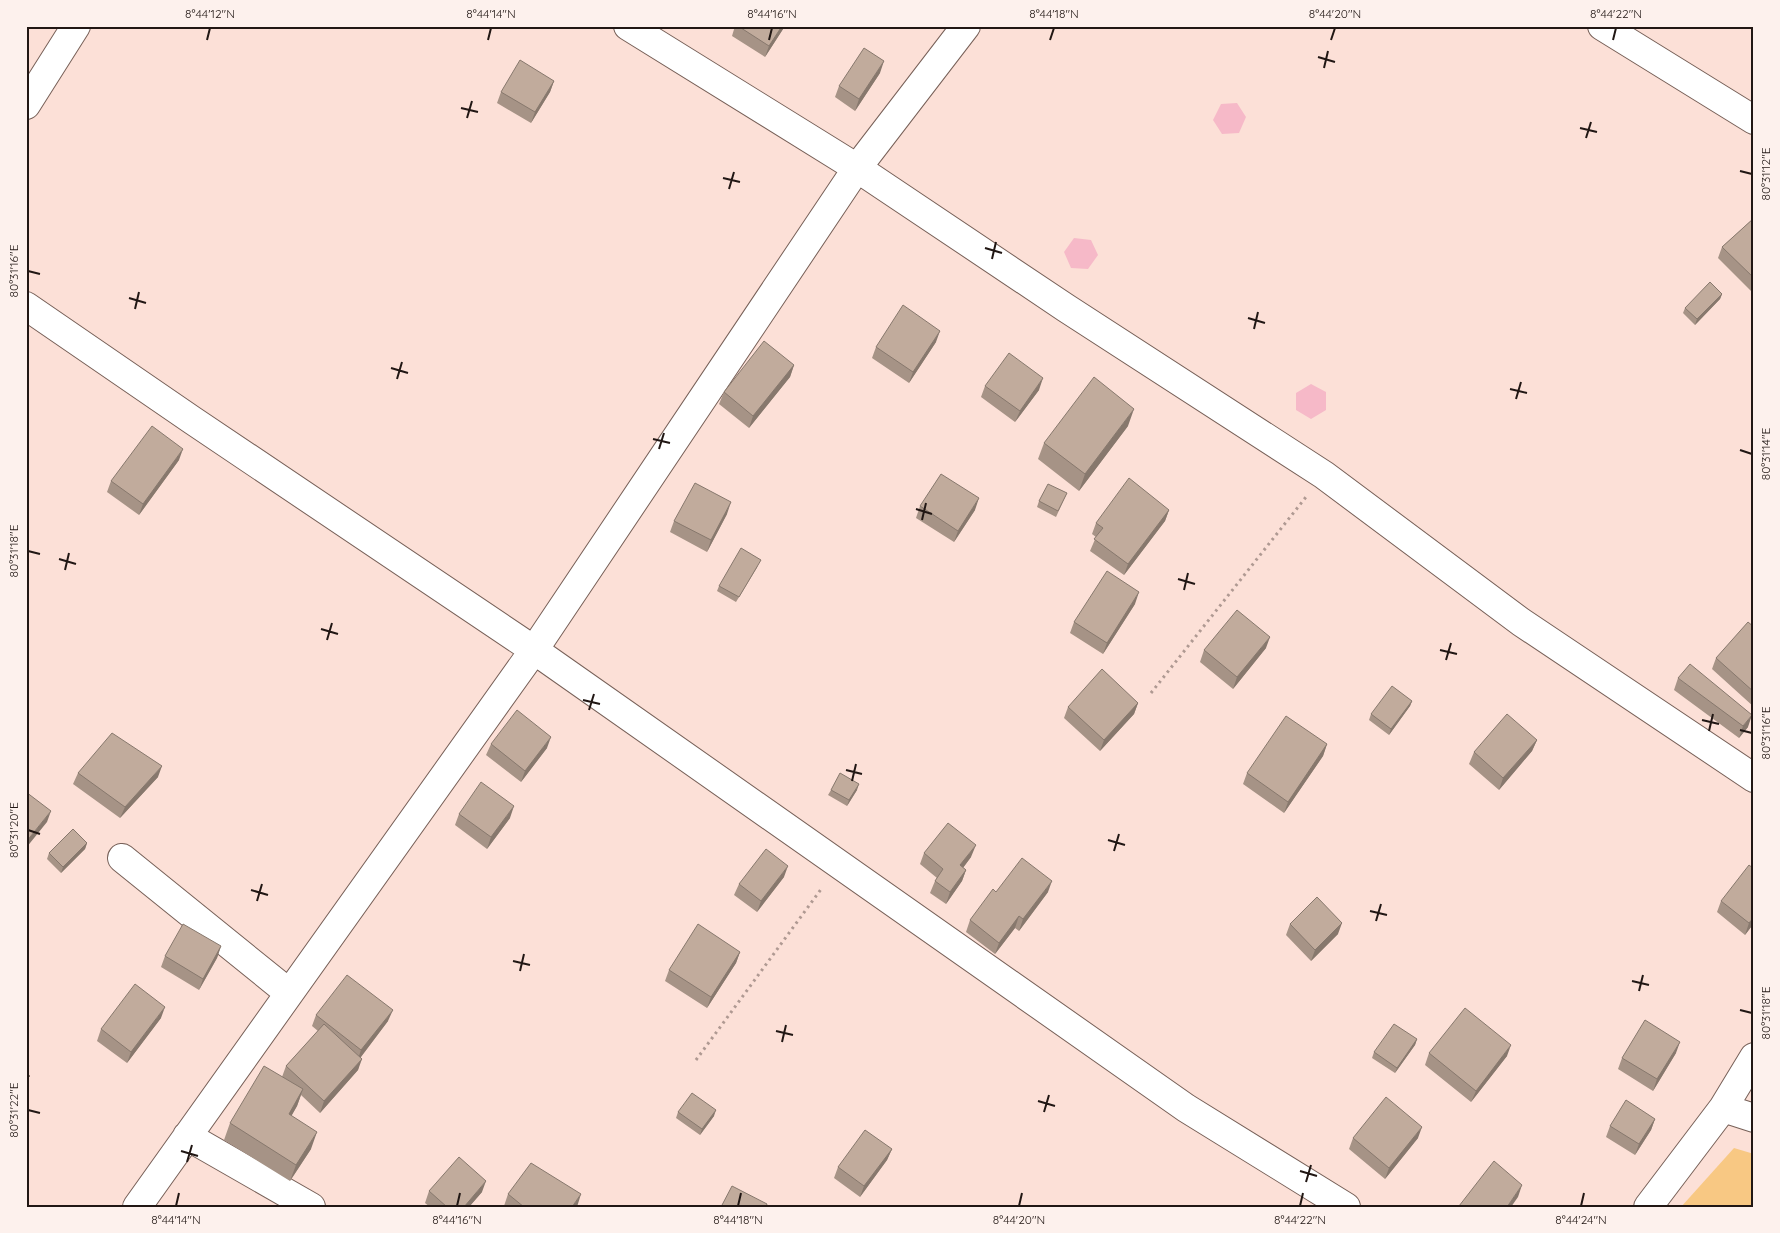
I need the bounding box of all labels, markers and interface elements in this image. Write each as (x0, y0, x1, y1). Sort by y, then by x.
text: 8°44'12"N (185, 6, 235, 21)
text: 8°44'14"N (466, 6, 516, 21)
text: 8°44'16"N (747, 6, 797, 21)
text: 8°44'18"N (1029, 6, 1079, 21)
text: 8°44'20"N (1309, 6, 1361, 21)
text: 8°44'22"N (1590, 6, 1642, 21)
text: 80°31'12"E (1758, 147, 1773, 201)
text: 80°31'16"E (6, 244, 21, 297)
text: 80°31'14"E (1758, 427, 1773, 480)
text: 80°31'18"E (6, 524, 21, 577)
text: 80°31'16"E (1758, 706, 1773, 759)
text: 80°31'20"E (6, 802, 21, 858)
text: 80°31'18"E (1758, 986, 1773, 1039)
text: 80°31'22"E (6, 1082, 21, 1138)
text: 8°44'14"N (151, 1212, 201, 1227)
text: 8°44'16"N (432, 1212, 482, 1227)
text: 8°44'18"N (713, 1212, 763, 1227)
text: 8°44'20"N (993, 1212, 1045, 1227)
text: 8°44'22"N (1274, 1212, 1326, 1227)
text: 8°44'24"N (1555, 1212, 1607, 1227)

